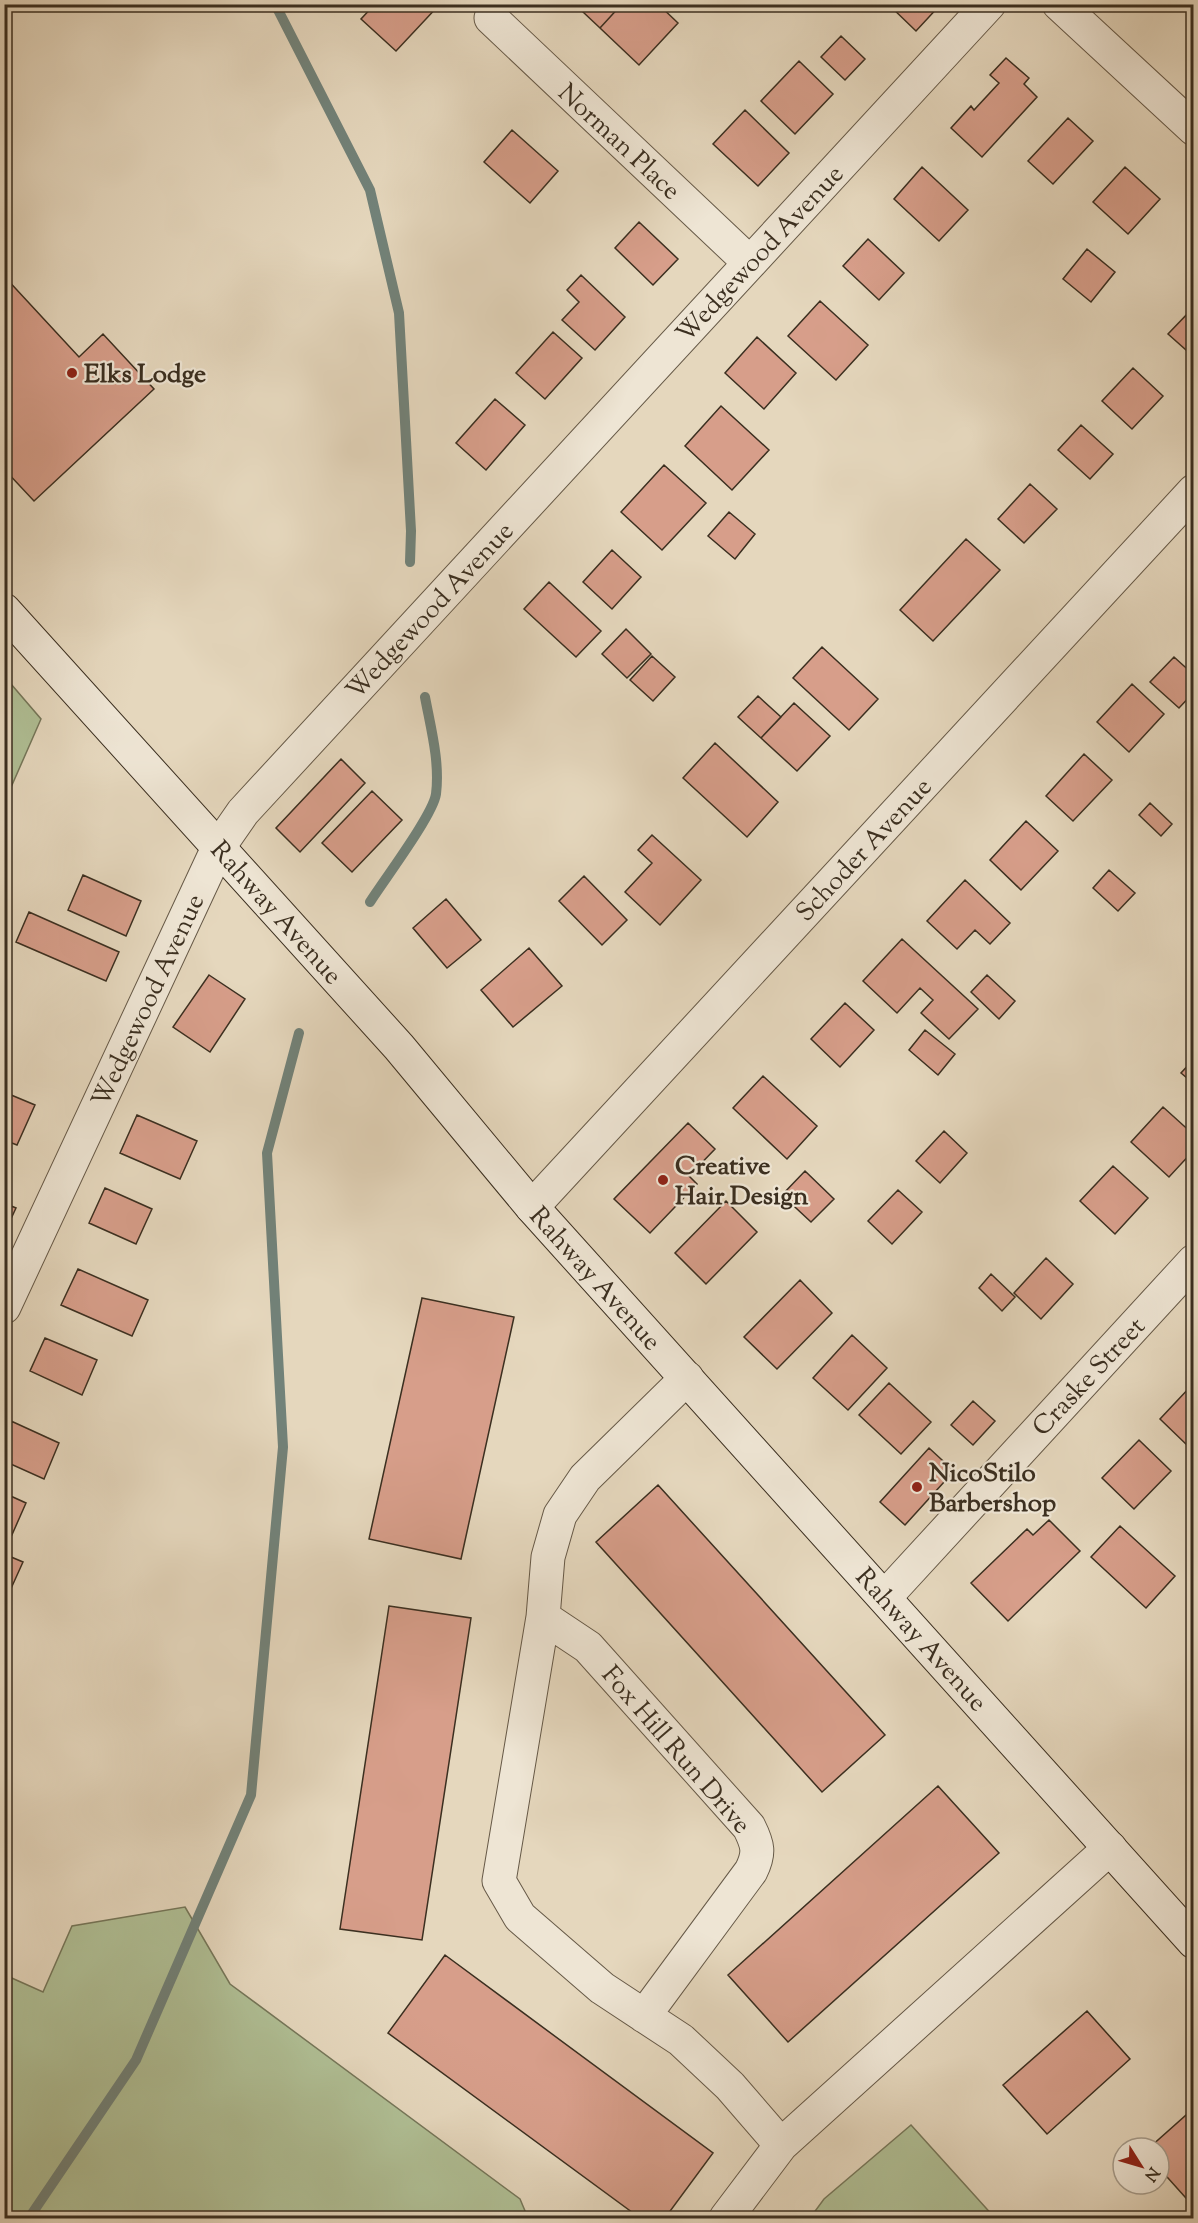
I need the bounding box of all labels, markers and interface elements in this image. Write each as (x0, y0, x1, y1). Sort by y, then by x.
street label: Norman Place (549, 76, 688, 210)
street label: Wedgewood Avenue (668, 157, 853, 352)
place label: Elks Lodge (84, 357, 206, 394)
marker: Elks Lodge (65, 366, 79, 380)
street label: Wedgewood Avenue (338, 514, 523, 709)
street label: Schoder Avenue (788, 770, 941, 931)
street label: Rahway Avenue (200, 834, 350, 994)
street label: Wedgewood Avenue (84, 888, 215, 1114)
place label: Creative Hair Design (675, 1149, 809, 1216)
marker: Creative Hair Design (656, 1173, 670, 1187)
street label: Rahway Avenue (519, 1200, 669, 1360)
street label: Craske Street (1025, 1310, 1155, 1446)
place label: NicoStilo Barbershop (929, 1456, 1056, 1523)
marker: NicoStilo Barbershop (910, 1480, 924, 1494)
street label: Rahway Avenue (845, 1561, 995, 1721)
street label: Fox Hill Run Drive (592, 1658, 759, 1843)
north arrow (1111, 2136, 1171, 2196)
text: N (1138, 2161, 1164, 2186)

